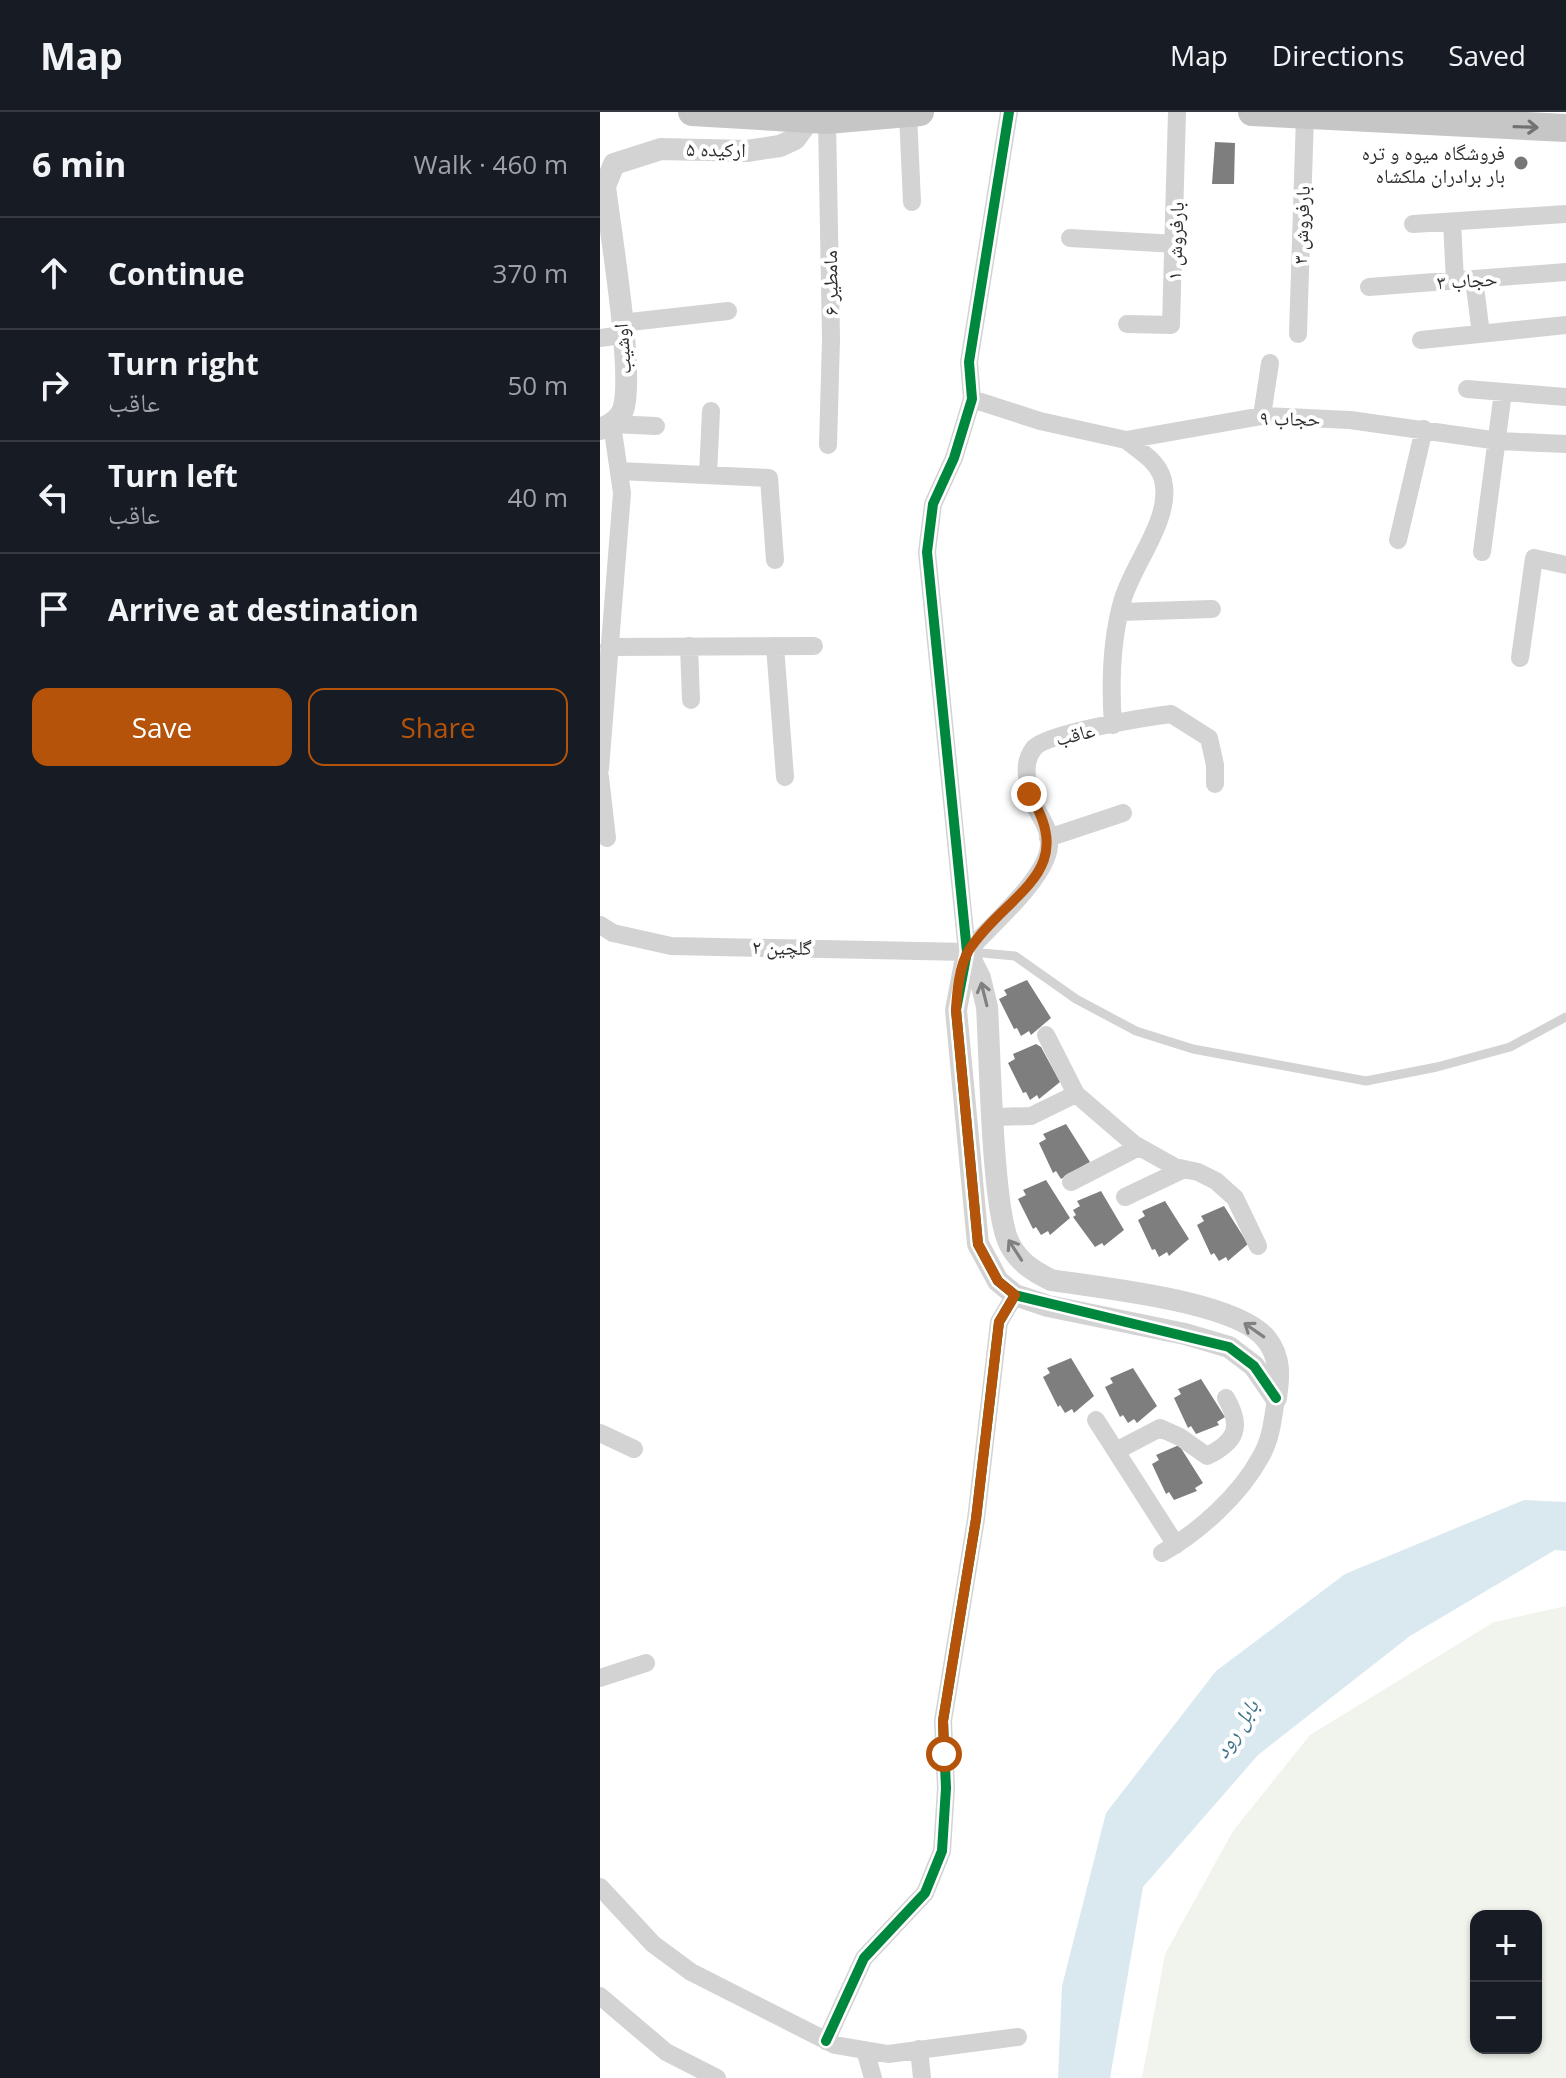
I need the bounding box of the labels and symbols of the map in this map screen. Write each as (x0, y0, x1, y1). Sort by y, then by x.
one-way arrow (1512, 119, 1539, 134)
street label: ارکیده ۵ (686, 135, 746, 163)
place label: فروشگاه میوه و تره بار برادران ملکشاه (1362, 139, 1505, 189)
marker: فروشگاه میوه و تره بار برادران ملکشاه (1512, 154, 1530, 172)
street label: بارفروش ۳ (1286, 185, 1316, 265)
street label: بارفروش ۱ (1160, 201, 1190, 281)
street label: مامطیر ۶ (816, 250, 844, 316)
street label: حجاب ۳ (1436, 264, 1498, 296)
street label: اوشیب (607, 323, 637, 375)
street label: حجاب ۹ (1259, 404, 1321, 432)
street label: عاقب (1052, 716, 1098, 752)
route end (1011, 776, 1047, 812)
street label: گلچین ۲ (752, 933, 812, 961)
one-way arrow (975, 981, 990, 1007)
one-way arrow (1006, 1239, 1023, 1261)
one-way arrow (1244, 1322, 1266, 1338)
water label: بابل رود (1205, 1692, 1265, 1763)
route start (926, 1736, 962, 1772)

